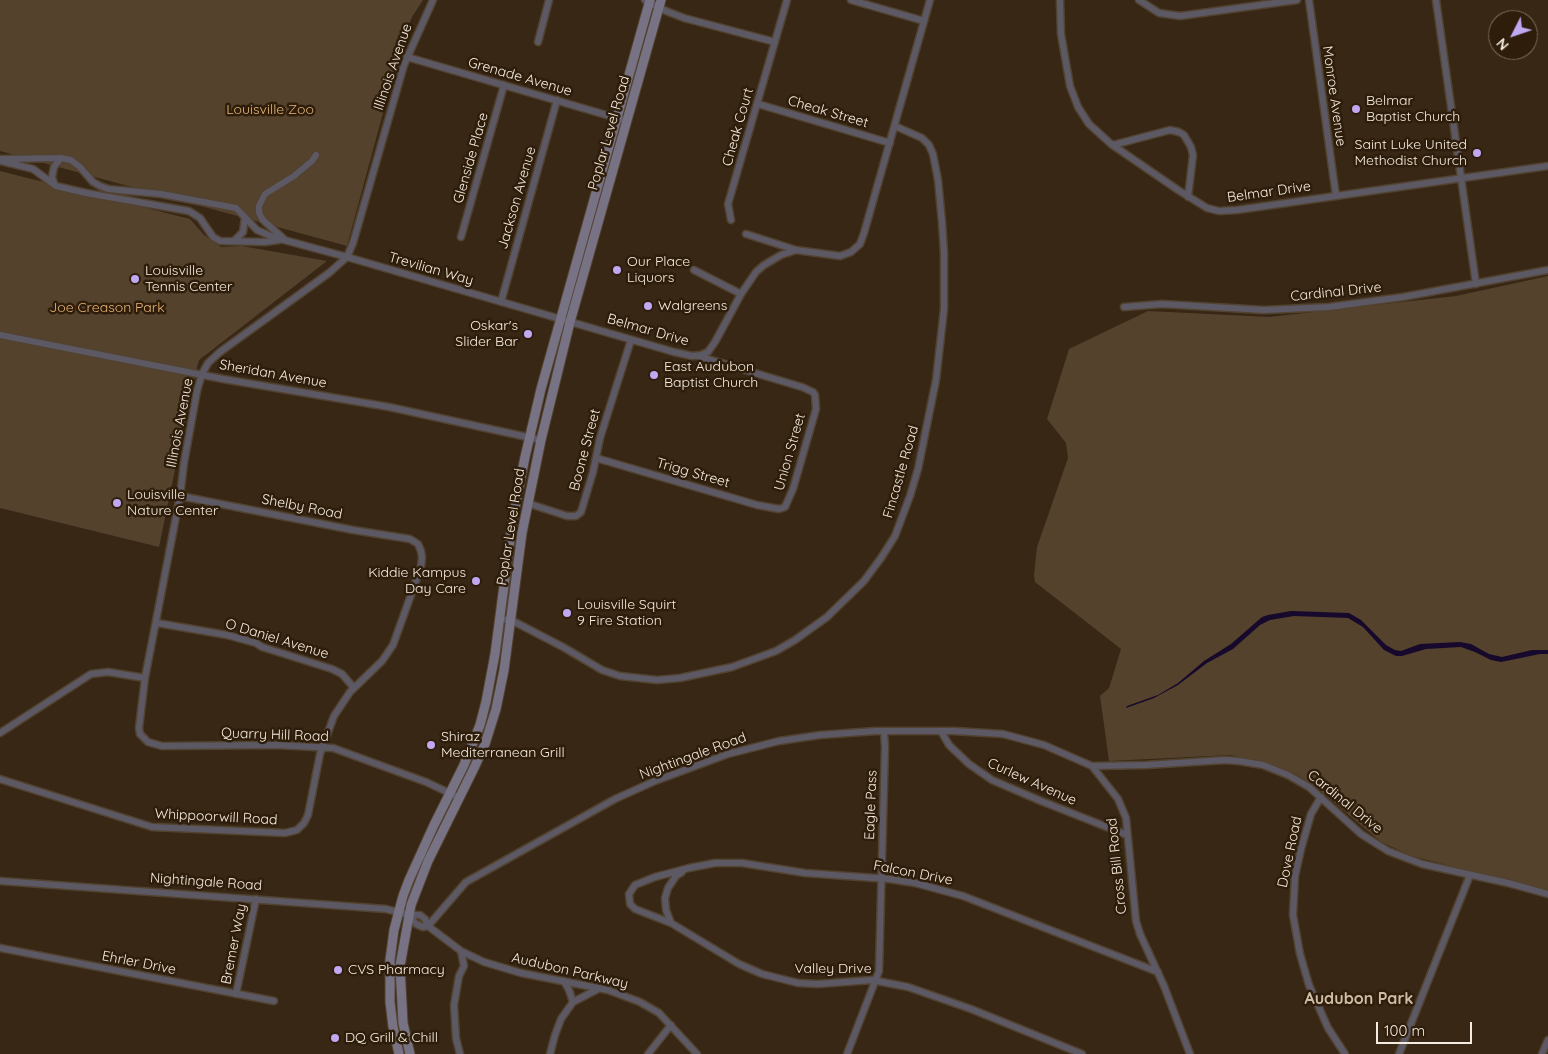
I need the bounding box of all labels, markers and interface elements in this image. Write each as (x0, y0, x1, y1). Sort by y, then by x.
north arrow (1488, 10, 1538, 60)
street label: Illinois Avenue (370, 21, 416, 113)
text: N (1492, 34, 1513, 54)
street label: Monroe Avenue (1319, 45, 1349, 147)
street label: Grenade Avenue (466, 54, 574, 100)
street label: Poplar Level Road (585, 74, 633, 192)
street label: Cheak Court (719, 86, 757, 168)
street label: Cheak Street (786, 92, 870, 132)
place label: Belmar Baptist Church (1366, 93, 1460, 125)
park label: Louisville Zoo (226, 102, 314, 118)
marker: Belmar Baptist Church (1350, 103, 1362, 115)
street label: Glenside Place (450, 111, 492, 205)
place label: Saint Luke United Methodist Church (1354, 137, 1467, 170)
street label: Jackson Avenue (494, 145, 540, 251)
marker: Saint Luke United Methodist Church (1471, 147, 1483, 159)
street label: Belmar Drive (1226, 178, 1312, 206)
street label: Trevilian Way (387, 249, 475, 289)
place label: Our Place Liquors (627, 254, 690, 286)
place label: Louisville Tennis Center (145, 263, 232, 296)
marker: Our Place Liquors (611, 264, 623, 276)
marker: Louisville Tennis Center (129, 273, 141, 285)
street label: Cardinal Drive (1290, 279, 1382, 305)
place label: Walgreens (658, 298, 727, 314)
park label: Joe Creason Park (49, 300, 165, 316)
marker: Walgreens (642, 300, 654, 312)
street label: Belmar Drive (605, 310, 691, 350)
place label: Oskar's Slider Bar (455, 318, 518, 351)
marker: Oskar's Slider Bar (522, 328, 534, 340)
street label: Sheridan Avenue (218, 356, 328, 392)
place label: East Audubon Baptist Church (664, 359, 758, 392)
marker: East Audubon Baptist Church (648, 369, 660, 381)
street label: Illinois Avenue (163, 377, 197, 469)
street label: Boone Street (566, 407, 604, 493)
street label: Union Street (771, 411, 809, 493)
street label: Fincastle Road (880, 424, 922, 520)
street label: Trigg Street (654, 455, 732, 491)
street label: Poplar Level Road (493, 467, 529, 587)
place label: Louisville Nature Center (127, 487, 218, 520)
street label: Shelby Road (260, 491, 344, 523)
marker: Louisville Nature Center (111, 497, 123, 509)
place label: Kiddie Kampus Day Care (368, 565, 466, 598)
marker: Kiddie Kampus Day Care (470, 575, 482, 587)
place label: Louisville Squirt 9 Fire Station (577, 597, 676, 630)
marker: Louisville Squirt 9 Fire Station (561, 607, 573, 619)
street label: O Daniel Avenue (223, 615, 331, 663)
street label: Quarry Hill Road (221, 725, 329, 745)
place label: Shiraz Mediterranean Grill (441, 729, 565, 762)
street label: Nightingale Road (637, 729, 749, 783)
marker: Shiraz Mediterranean Grill (425, 739, 437, 751)
street label: Curlew Avenue (985, 755, 1079, 809)
street label: Cardinal Drive (1304, 767, 1386, 837)
street label: Eagle Pass (861, 770, 881, 840)
street label: Whippoorwill Road (154, 805, 278, 829)
street label: Dove Road (1274, 815, 1306, 889)
street label: Cross Bill Road (1104, 817, 1130, 915)
street label: Falcon Drive (872, 857, 954, 889)
street label: Nightingale Road (149, 870, 263, 894)
street label: Bremer Way (218, 902, 250, 986)
street label: Ehrler Drive (100, 948, 178, 978)
street label: Audubon Parkway (510, 949, 630, 993)
street label: Valley Drive (794, 961, 872, 977)
place label: CVS Pharmacy (348, 962, 445, 978)
marker: CVS Pharmacy (332, 964, 344, 976)
district label: Audubon Park (1305, 989, 1413, 1009)
scale bar (1378, 1012, 1474, 1044)
text: 100 m (1384, 1021, 1425, 1040)
place label: DQ Grill & Chill (345, 1030, 438, 1046)
marker: DQ Grill & Chill (329, 1032, 341, 1044)

